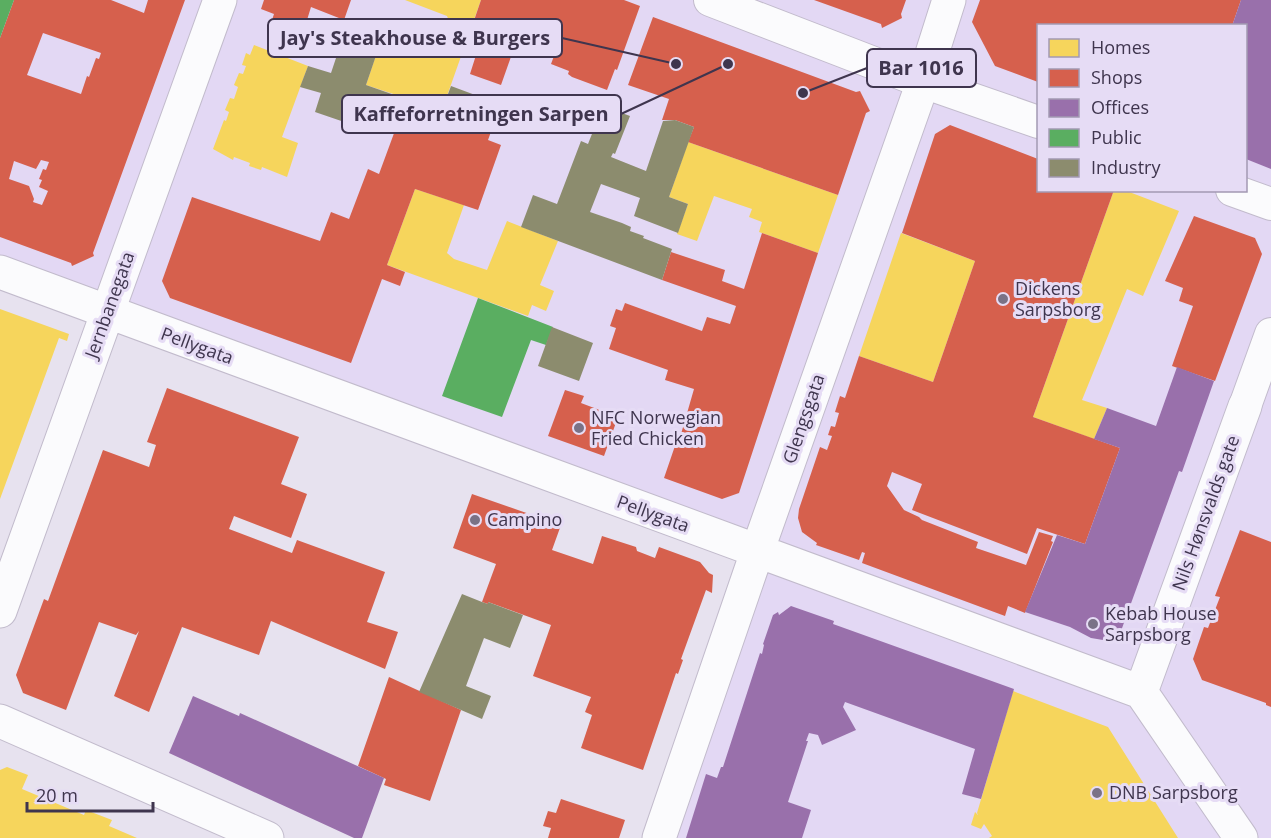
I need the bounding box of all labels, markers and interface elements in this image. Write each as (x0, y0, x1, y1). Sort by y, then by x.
callout: Jay's Steakhouse & Burgers (268, 19, 562, 57)
text: Jay's Steakhouse & Burgers (278, 24, 550, 51)
legend (1037, 24, 1247, 192)
text: Homes (1091, 35, 1150, 59)
callout: Bar 1016 (867, 49, 976, 87)
text: Bar 1016 (878, 54, 964, 81)
text: Shops (1091, 65, 1142, 89)
callout: Kaffeforretningen Sarpen (342, 95, 621, 133)
text: Offices (1091, 95, 1149, 119)
text: Kaffeforretningen Sarpen (353, 100, 609, 127)
text: Public (1091, 125, 1142, 149)
text: Industry (1091, 155, 1161, 179)
street label: Jernbanegata (78, 248, 139, 363)
place label: Dickens Sarpsborg (1015, 276, 1101, 321)
marker: Dickens Sarpsborg (996, 292, 1010, 306)
street label: Pellygata (158, 321, 237, 369)
street label: Glengsgata (777, 371, 830, 467)
place label: NFC Norwegian Fried Chicken (591, 405, 721, 450)
marker: NFC Norwegian Fried Chicken (572, 421, 586, 435)
street label: Nils Hønsvalds gate (1166, 432, 1244, 594)
street label: Pellygata (614, 489, 693, 537)
place label: Campino (487, 507, 562, 531)
marker: Campino (468, 513, 482, 527)
place label: Kebab House Sarpsborg (1105, 601, 1217, 646)
marker: Kebab House Sarpsborg (1086, 617, 1100, 631)
scale bar (27, 775, 153, 813)
place label: DNB Sarpsborg (1109, 780, 1238, 804)
text: 20 m (36, 783, 78, 807)
marker: DNB Sarpsborg (1090, 786, 1104, 800)

